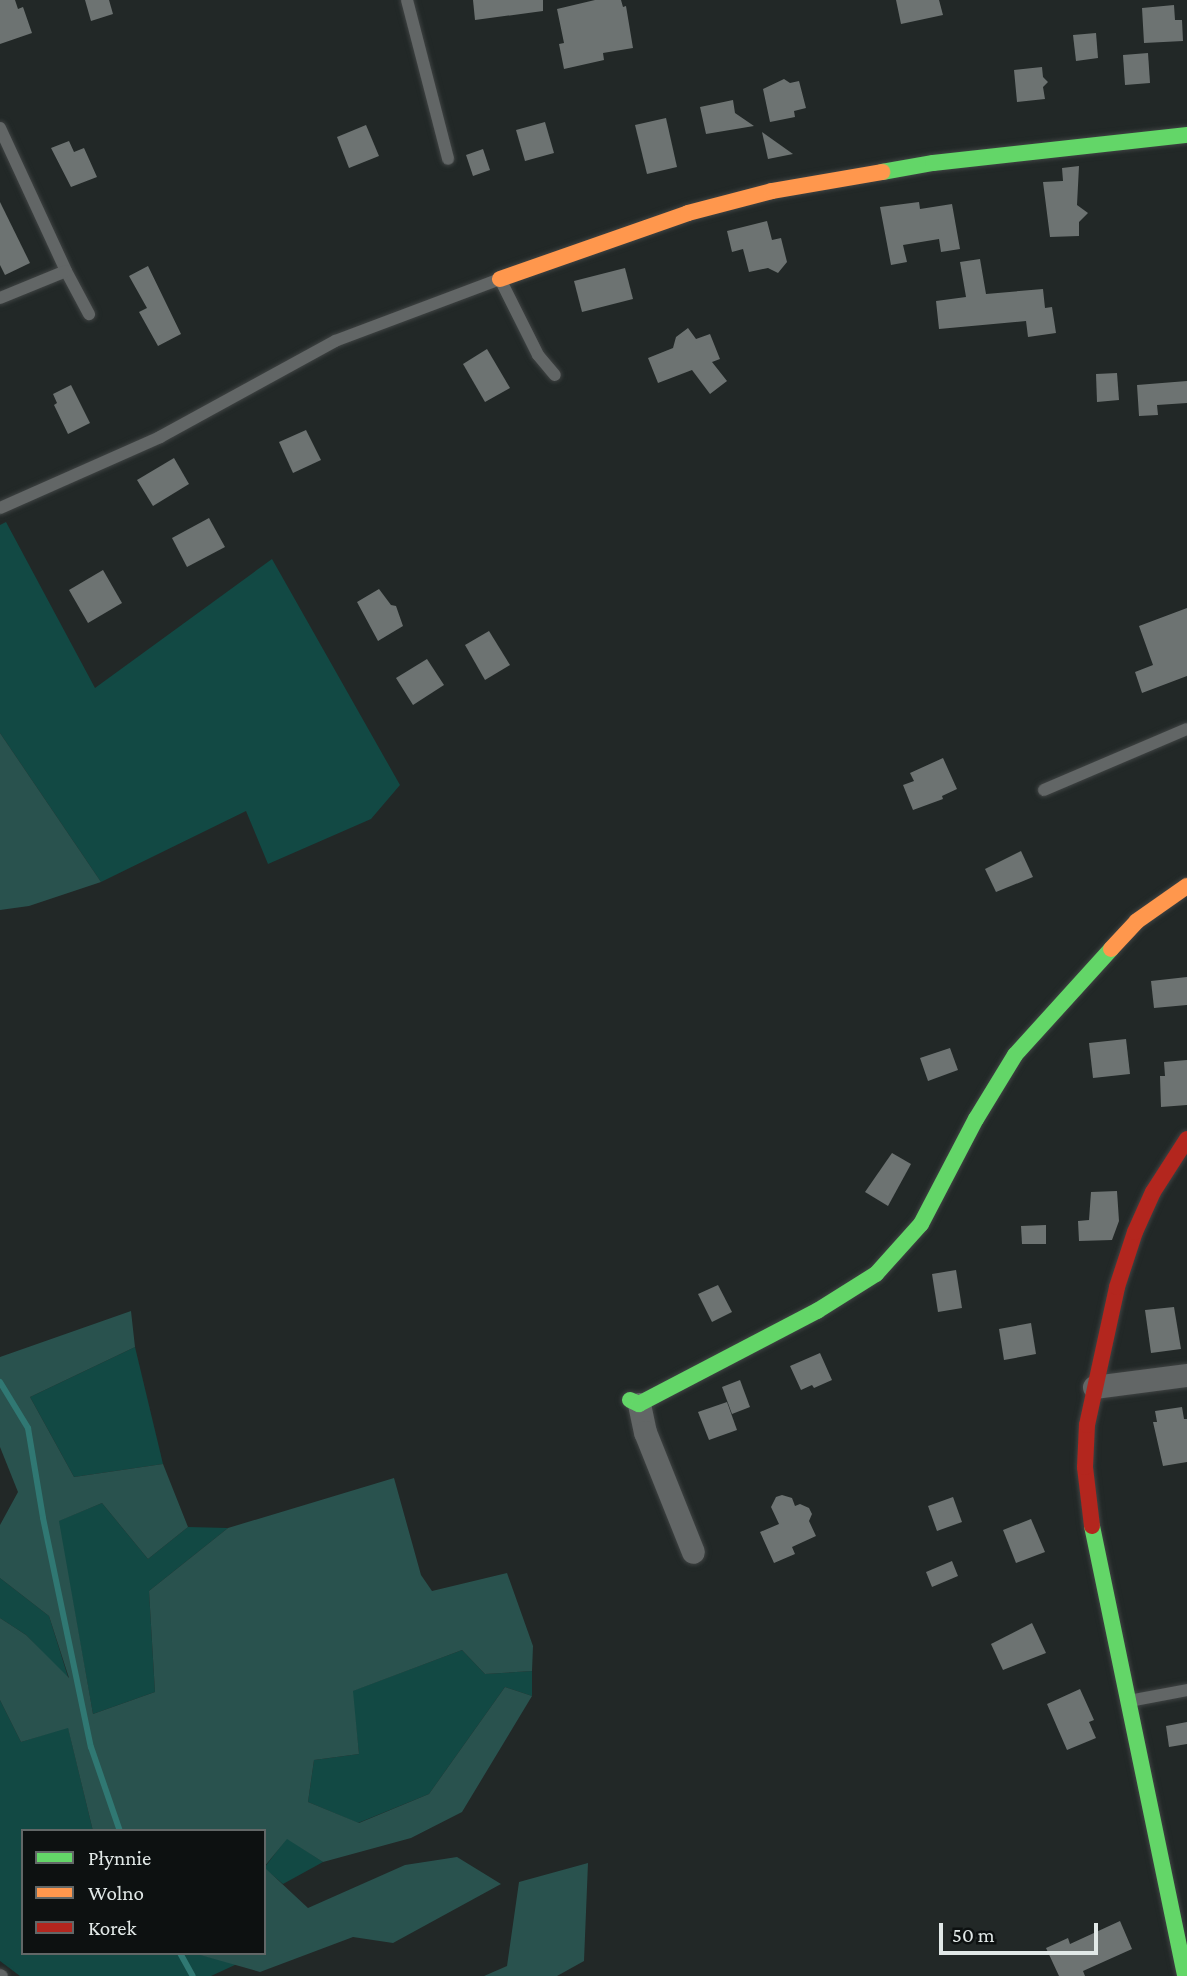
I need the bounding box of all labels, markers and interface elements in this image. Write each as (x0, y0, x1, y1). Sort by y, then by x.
legend (21, 1829, 266, 1955)
text: Płynnie (88, 1846, 151, 1870)
text: Wolno (88, 1881, 144, 1905)
scale bar (942, 1910, 1101, 1954)
text: Korek (88, 1916, 137, 1940)
text: 50 m (952, 1923, 995, 1947)

